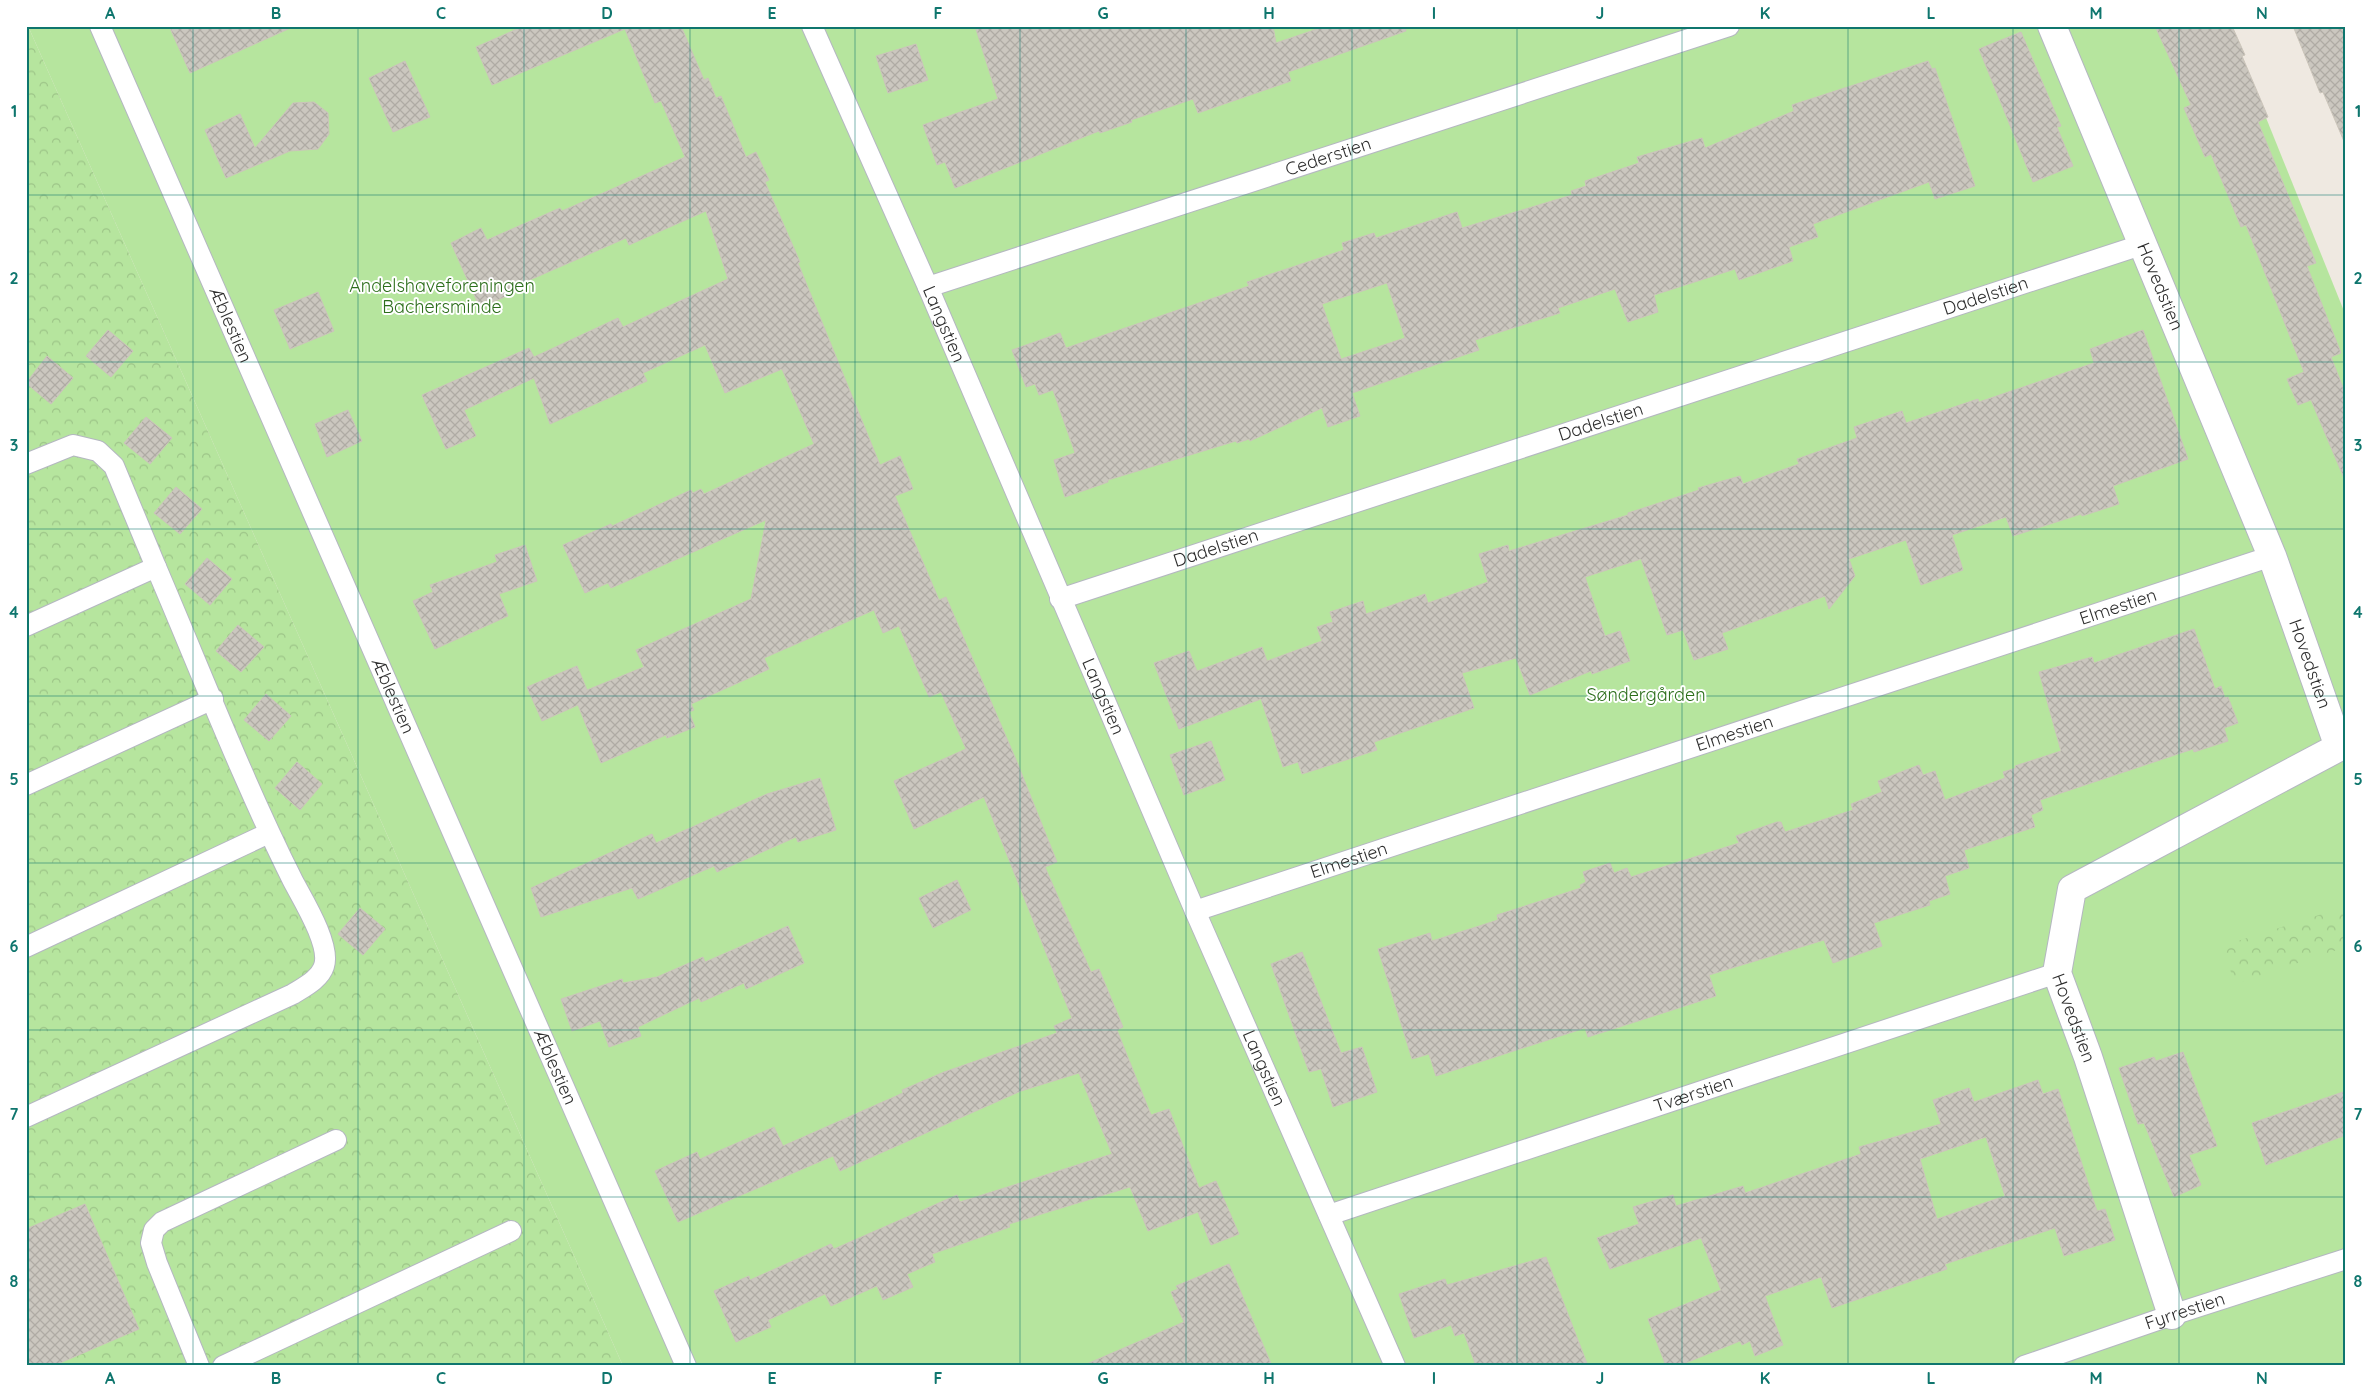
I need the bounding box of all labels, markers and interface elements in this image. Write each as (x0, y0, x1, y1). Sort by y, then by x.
text: A (105, 3, 116, 23)
text: B (271, 3, 281, 23)
text: C (436, 3, 446, 23)
text: D (601, 3, 613, 23)
text: E (767, 3, 777, 23)
text: F (934, 3, 943, 23)
text: G (1097, 3, 1109, 23)
text: H (1263, 3, 1275, 23)
text: I (1432, 3, 1436, 23)
text: J (1596, 3, 1604, 23)
text: K (1760, 3, 1770, 23)
text: L (1927, 3, 1936, 23)
text: M (2089, 3, 2103, 23)
text: N (2256, 3, 2268, 23)
text: 1 (11, 101, 17, 121)
text: 1 (2355, 101, 2361, 121)
street label: Cederstien (1282, 131, 1374, 181)
street label: Hovedstien (2132, 239, 2189, 334)
text: 2 (9, 268, 19, 288)
text: 2 (2353, 268, 2363, 288)
street label: Dadelstien (1940, 271, 2031, 320)
park label: Andelshaveforeningen Bachersminde (349, 274, 535, 318)
street label: Langstien (918, 282, 971, 366)
street label: Æblestien (204, 283, 258, 366)
street label: Dadelstien (1555, 397, 1646, 446)
text: 3 (10, 435, 18, 455)
text: 3 (2354, 435, 2362, 455)
street label: Dadelstien (1170, 523, 1261, 572)
street label: Elmestien (2076, 583, 2160, 630)
text: 4 (9, 602, 19, 622)
text: 4 (2353, 602, 2363, 622)
street label: Hovedstien (2284, 616, 2337, 711)
street label: Æblestien (367, 654, 420, 737)
street label: Langstien (1077, 655, 1130, 738)
park label: Søndergården (1586, 683, 1706, 706)
street label: Elmestien (1693, 709, 1776, 756)
text: 5 (9, 769, 19, 789)
text: 5 (2353, 769, 2363, 789)
street label: Elmestien (1307, 836, 1390, 883)
text: 6 (10, 936, 19, 956)
text: 6 (2354, 936, 2363, 956)
street label: Hovedstien (2047, 970, 2101, 1066)
street label: Æblestien (529, 1025, 582, 1108)
street label: Langstien (1238, 1026, 1291, 1110)
street label: Tværstien (1650, 1069, 1736, 1117)
text: 7 (10, 1104, 19, 1124)
text: 7 (2354, 1104, 2363, 1124)
text: 8 (10, 1271, 19, 1291)
text: 8 (2354, 1271, 2363, 1291)
street label: Fyrrestien (2142, 1287, 2228, 1335)
text: A (105, 1368, 116, 1388)
text: B (271, 1368, 281, 1388)
text: C (436, 1368, 446, 1388)
text: D (601, 1368, 613, 1388)
text: E (767, 1368, 777, 1388)
text: F (934, 1368, 943, 1388)
text: G (1097, 1368, 1109, 1388)
text: H (1263, 1368, 1275, 1388)
text: I (1432, 1368, 1436, 1388)
text: J (1596, 1368, 1604, 1388)
text: K (1760, 1368, 1770, 1388)
text: L (1927, 1368, 1936, 1388)
text: M (2089, 1368, 2103, 1388)
text: N (2256, 1368, 2268, 1388)

